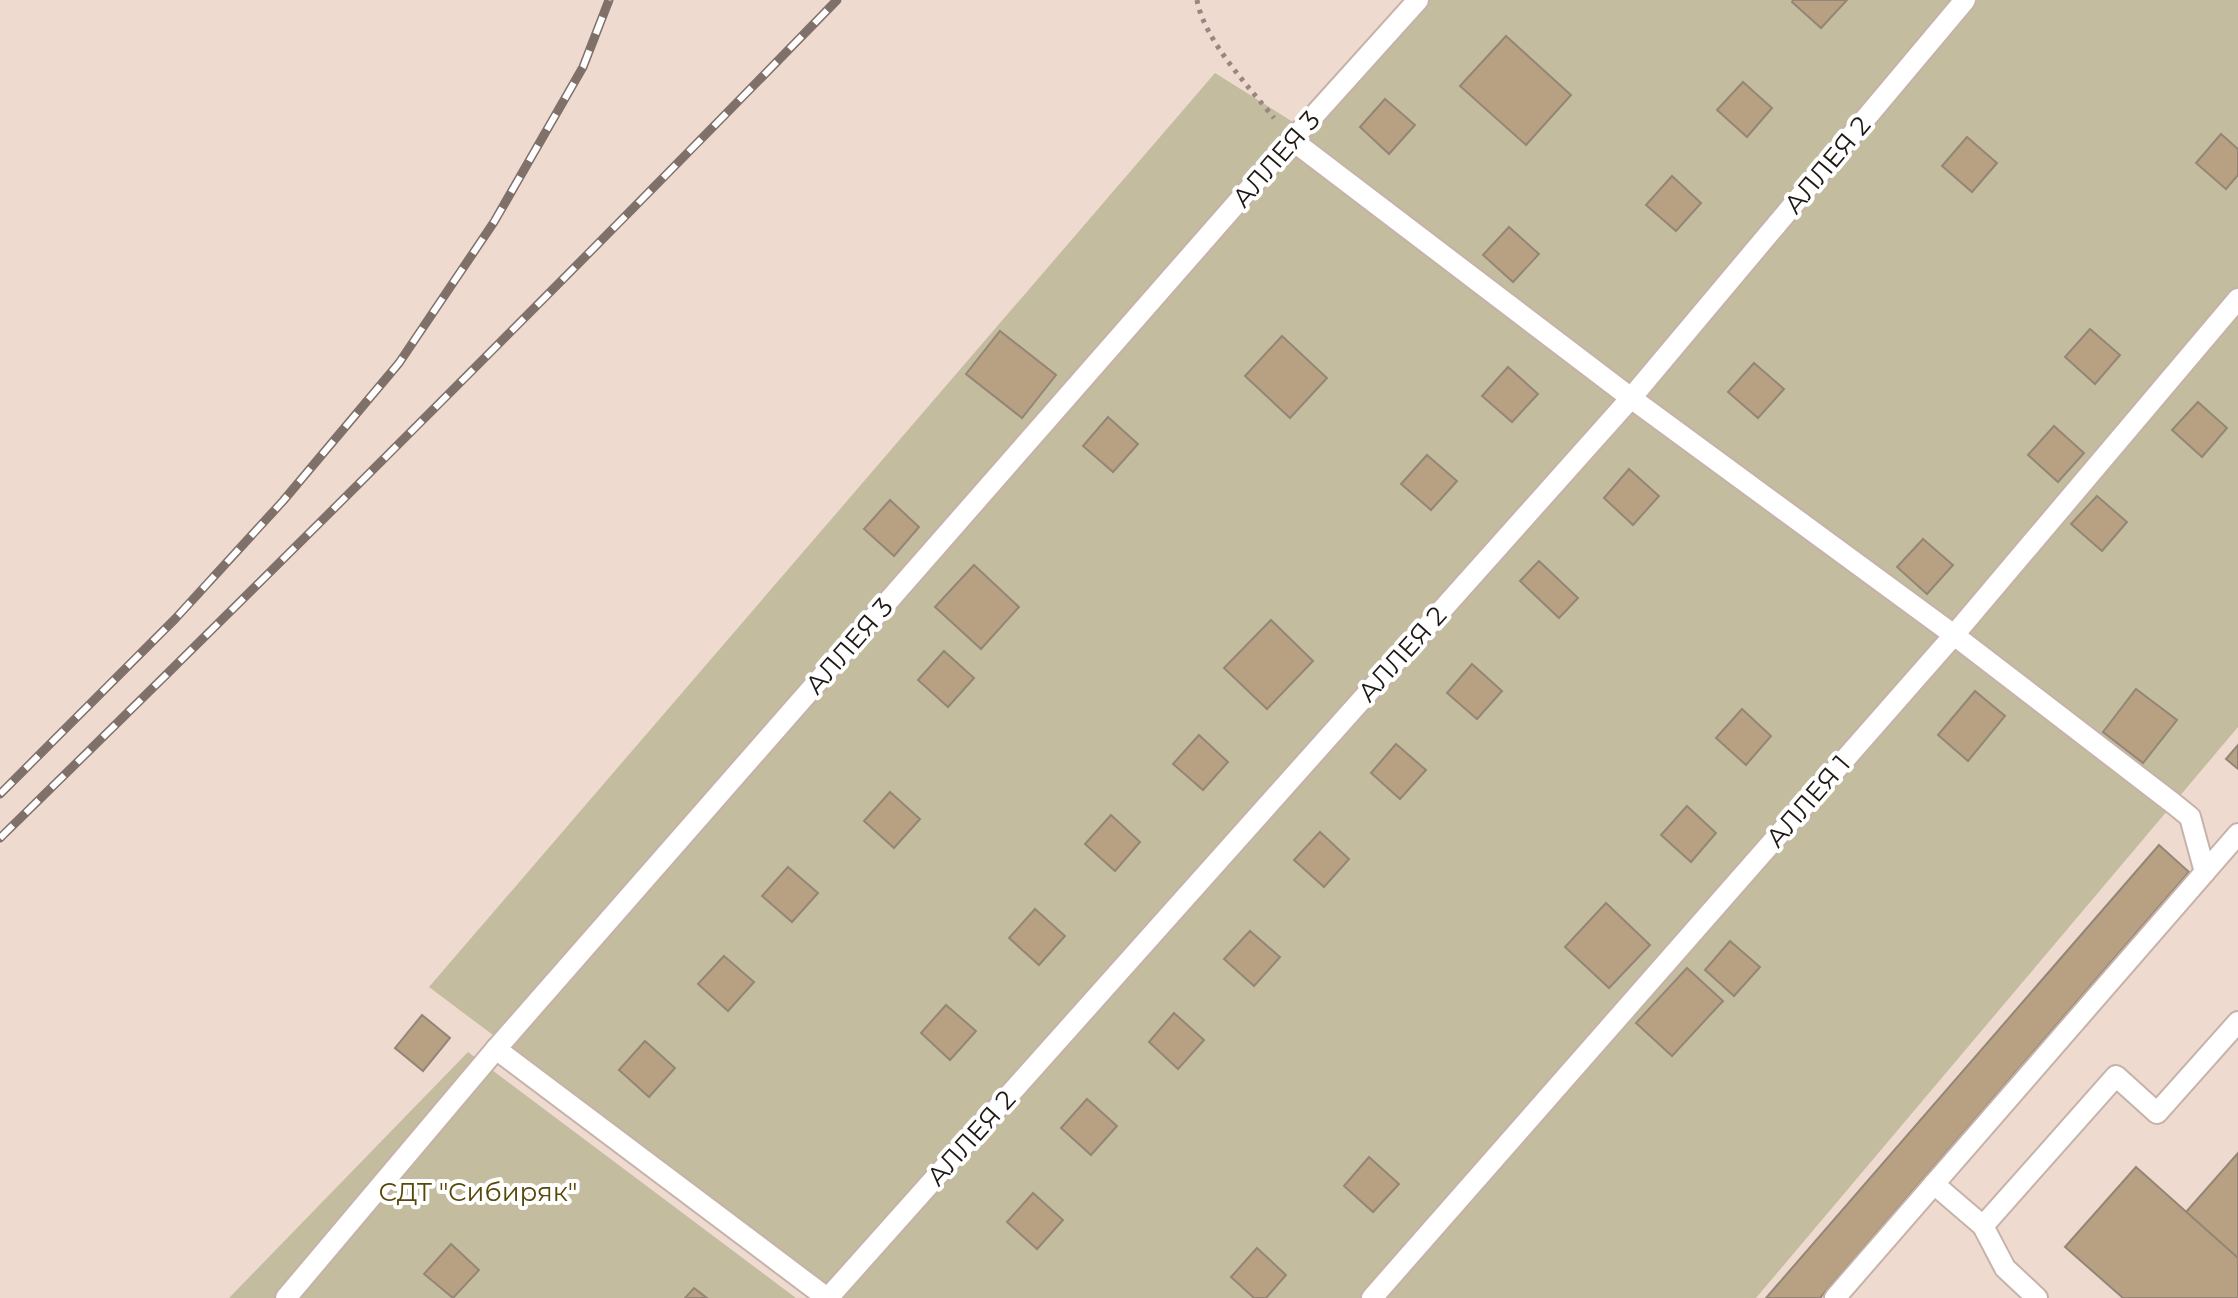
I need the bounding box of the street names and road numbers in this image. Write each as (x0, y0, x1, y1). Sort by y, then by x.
street label: АЛЛЕЯ 3 (1225, 104, 1327, 214)
street label: АЛЛЕЯ 2 (1777, 110, 1877, 220)
street label: АЛЛЕЯ 3 (798, 591, 900, 701)
street label: АЛЛЕЯ 2 (1351, 600, 1453, 708)
street label: АЛЛЕЯ 1 (1759, 748, 1857, 854)
street label: АЛЛЕЯ 2 (920, 1084, 1022, 1192)

